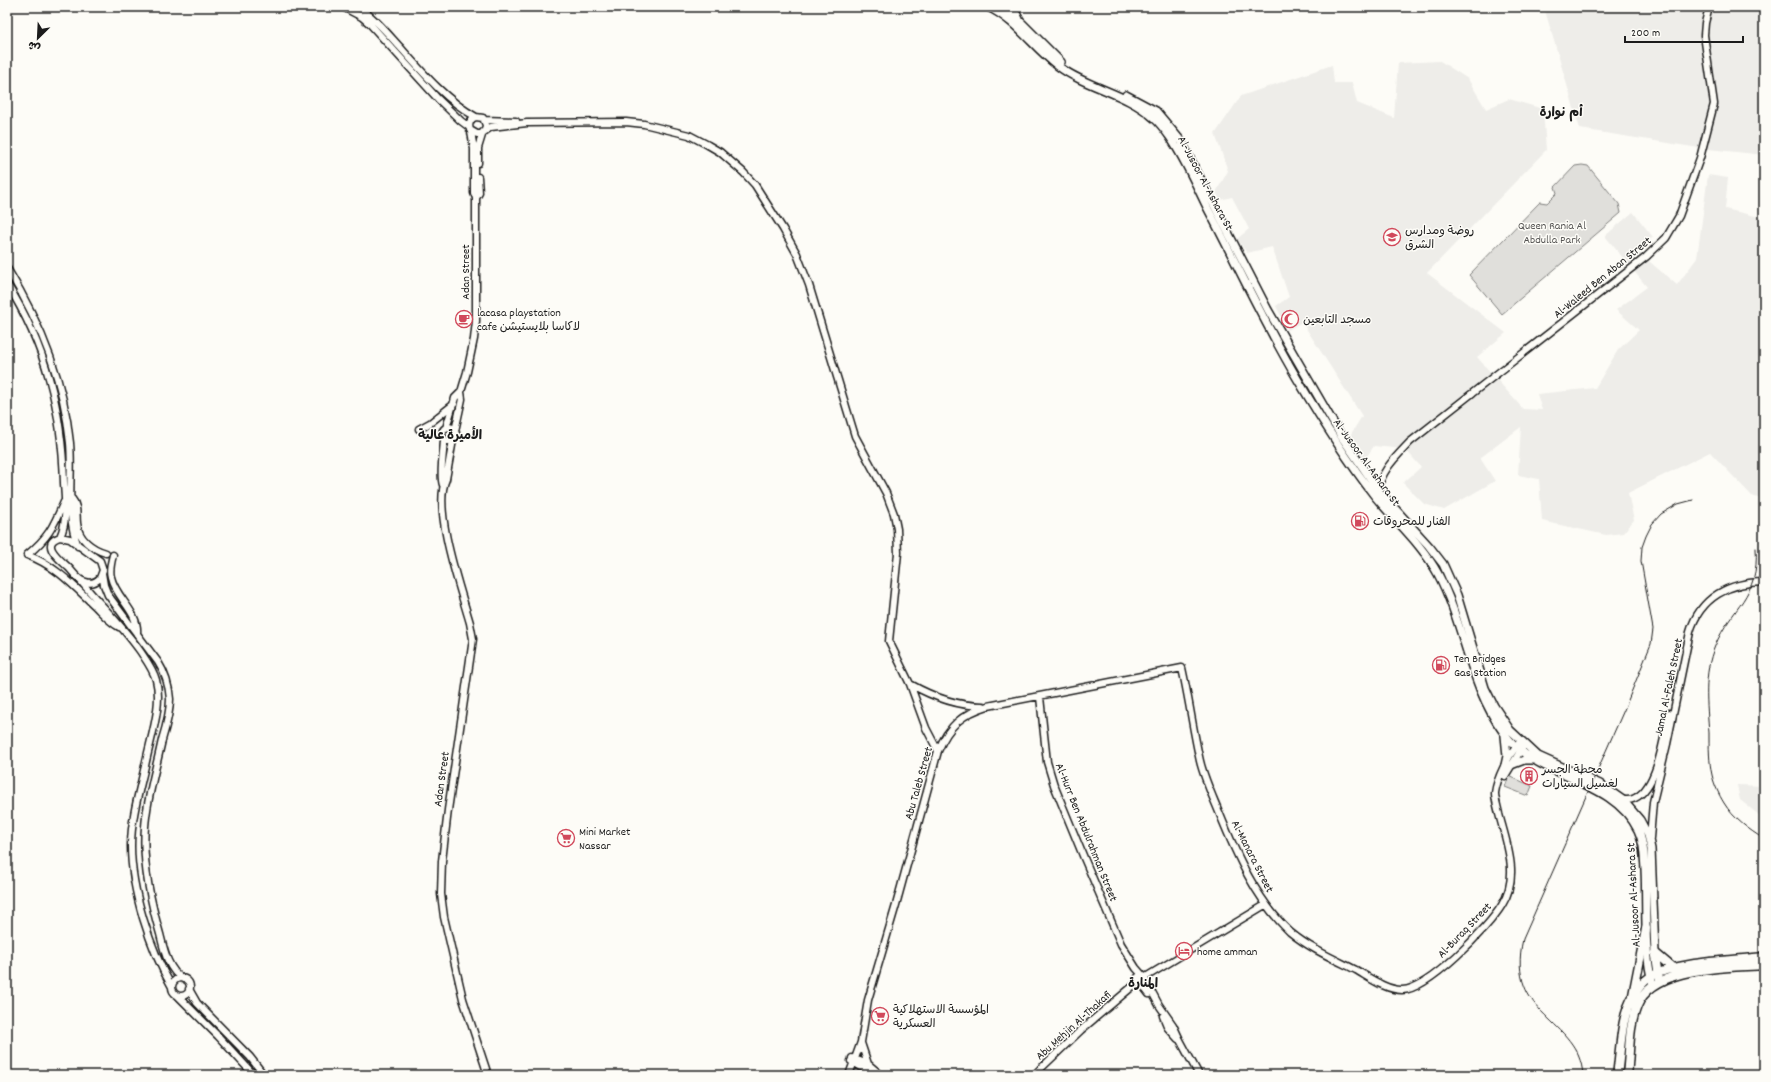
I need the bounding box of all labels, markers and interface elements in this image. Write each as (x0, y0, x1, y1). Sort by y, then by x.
north arrow (18, 18, 58, 58)
scale bar (1625, 18, 1743, 44)
text: 200 m (1631, 25, 1660, 42)
text: ش (26, 36, 44, 55)
district label: أم نوارة (1540, 103, 1583, 123)
street label: Al-Jusoor Al-Ashara St (1173, 133, 1237, 234)
park label: Queen Rania Al Abdulla Park (1518, 218, 1586, 249)
place label: روضة ومدارس الشرق (1405, 223, 1474, 254)
school or university icon: روضة ومدارس الشرق (1382, 227, 1402, 247)
street label: Al-Waleed Ben Aban Street (1550, 233, 1656, 323)
street label: Adan Street (458, 244, 475, 300)
place label: lacasa playstation cafe لاكاسا بلايستيشن (477, 305, 580, 336)
cafe icon: lacasa playstation cafe لاكاسا بلايستيشن (454, 309, 474, 329)
mosque icon: مسجد التابعين (1280, 309, 1300, 329)
place label: مسجد التابعين (1303, 312, 1371, 329)
street label: Al-Jusoor Al-Ashara St (1328, 416, 1404, 511)
district label: الأميرة عالية (418, 425, 482, 446)
fuel station icon: الفنار للمحروقات (1350, 511, 1370, 531)
place label: الفنار للمحروقات (1373, 514, 1451, 531)
street label: Jamal Al-Faleh Street (1651, 636, 1688, 738)
place label: Ten Bridges Gas Station (1454, 651, 1507, 682)
fuel station icon: Ten Bridges Gas Station (1431, 655, 1451, 675)
street label: Abu Taleb Street (901, 744, 938, 822)
street label: Adan Street (430, 750, 455, 808)
street label: Al-Hurr Ben Abdulrahman Street (1050, 761, 1121, 905)
place label: محطة الجسر لغسيل السيارات (1541, 762, 1618, 793)
building icon: محطة الجسر لغسيل السيارات (1519, 766, 1539, 786)
street label: Al-Manara Street (1226, 817, 1278, 896)
place label: Mini Market Nassar (579, 824, 631, 855)
supermarket icon: Mini Market Nassar (556, 828, 576, 848)
street label: Al-Jusoor Al-Ashara St (1623, 842, 1646, 948)
street label: Al-Buraq Street (1434, 899, 1496, 963)
hotel icon: home amman (1174, 941, 1194, 961)
place label: home amman (1197, 944, 1258, 961)
district label: المنارة (1128, 975, 1158, 994)
street label: Abu Mehjin Al-Thakafi (1032, 987, 1116, 1065)
place label: المؤسسة الاستهلاكية العسكرية (893, 1002, 989, 1033)
supermarket icon: المؤسسة الاستهلاكية العسكرية (870, 1006, 890, 1026)

